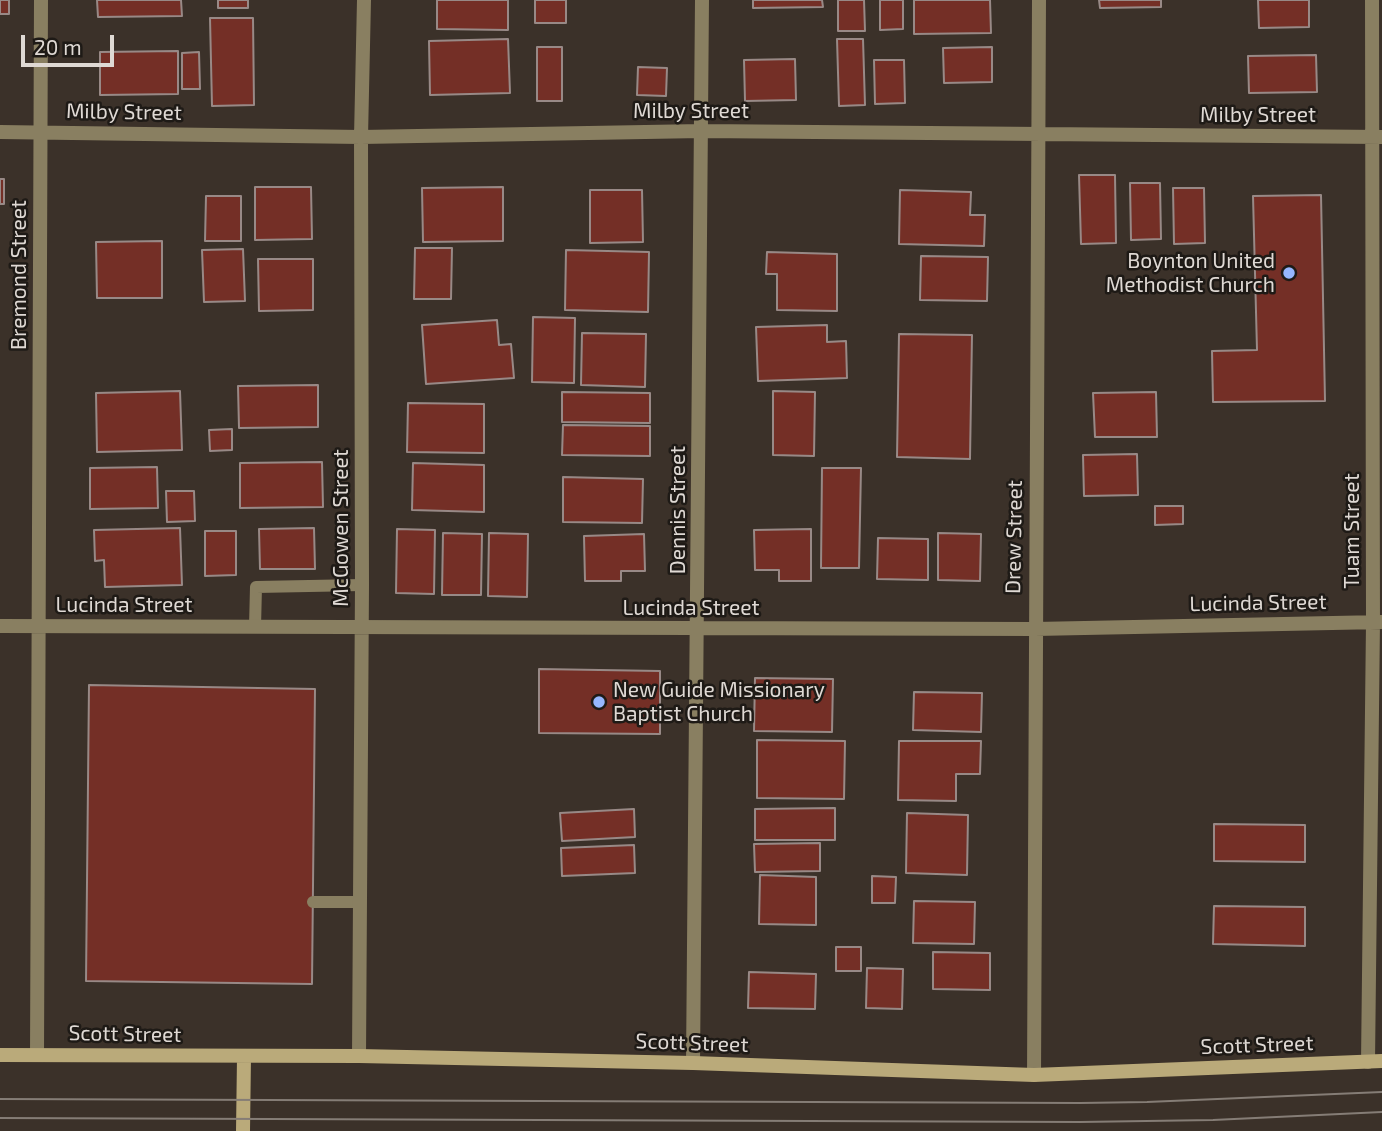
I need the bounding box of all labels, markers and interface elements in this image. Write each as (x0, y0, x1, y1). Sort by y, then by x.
scale bar (24, 21, 117, 65)
text: 20 m (34, 34, 82, 59)
street label: Milby Street (66, 98, 182, 126)
street label: Milby Street (633, 98, 749, 124)
street label: Milby Street (1200, 102, 1316, 128)
street label: Bremond Street (6, 200, 32, 350)
place label: Boynton United Methodist Church (1106, 248, 1275, 298)
marker: Boynton United Methodist Church (1281, 265, 1297, 281)
street label: Dennis Street (665, 446, 691, 574)
street label: McGowen Street (328, 449, 354, 607)
street label: Tuam Street (1339, 473, 1365, 589)
street label: Drew Street (1000, 480, 1028, 594)
street label: Lucinda Street (1189, 589, 1327, 617)
street label: Lucinda Street (55, 592, 193, 618)
street label: Lucinda Street (622, 595, 760, 621)
place label: New Guide Missionary Baptist Church (613, 677, 825, 727)
marker: New Guide Missionary Baptist Church (591, 694, 607, 710)
street label: Scott Street (68, 1020, 182, 1048)
street label: Scott Street (635, 1028, 749, 1058)
street label: Scott Street (1200, 1030, 1314, 1060)

